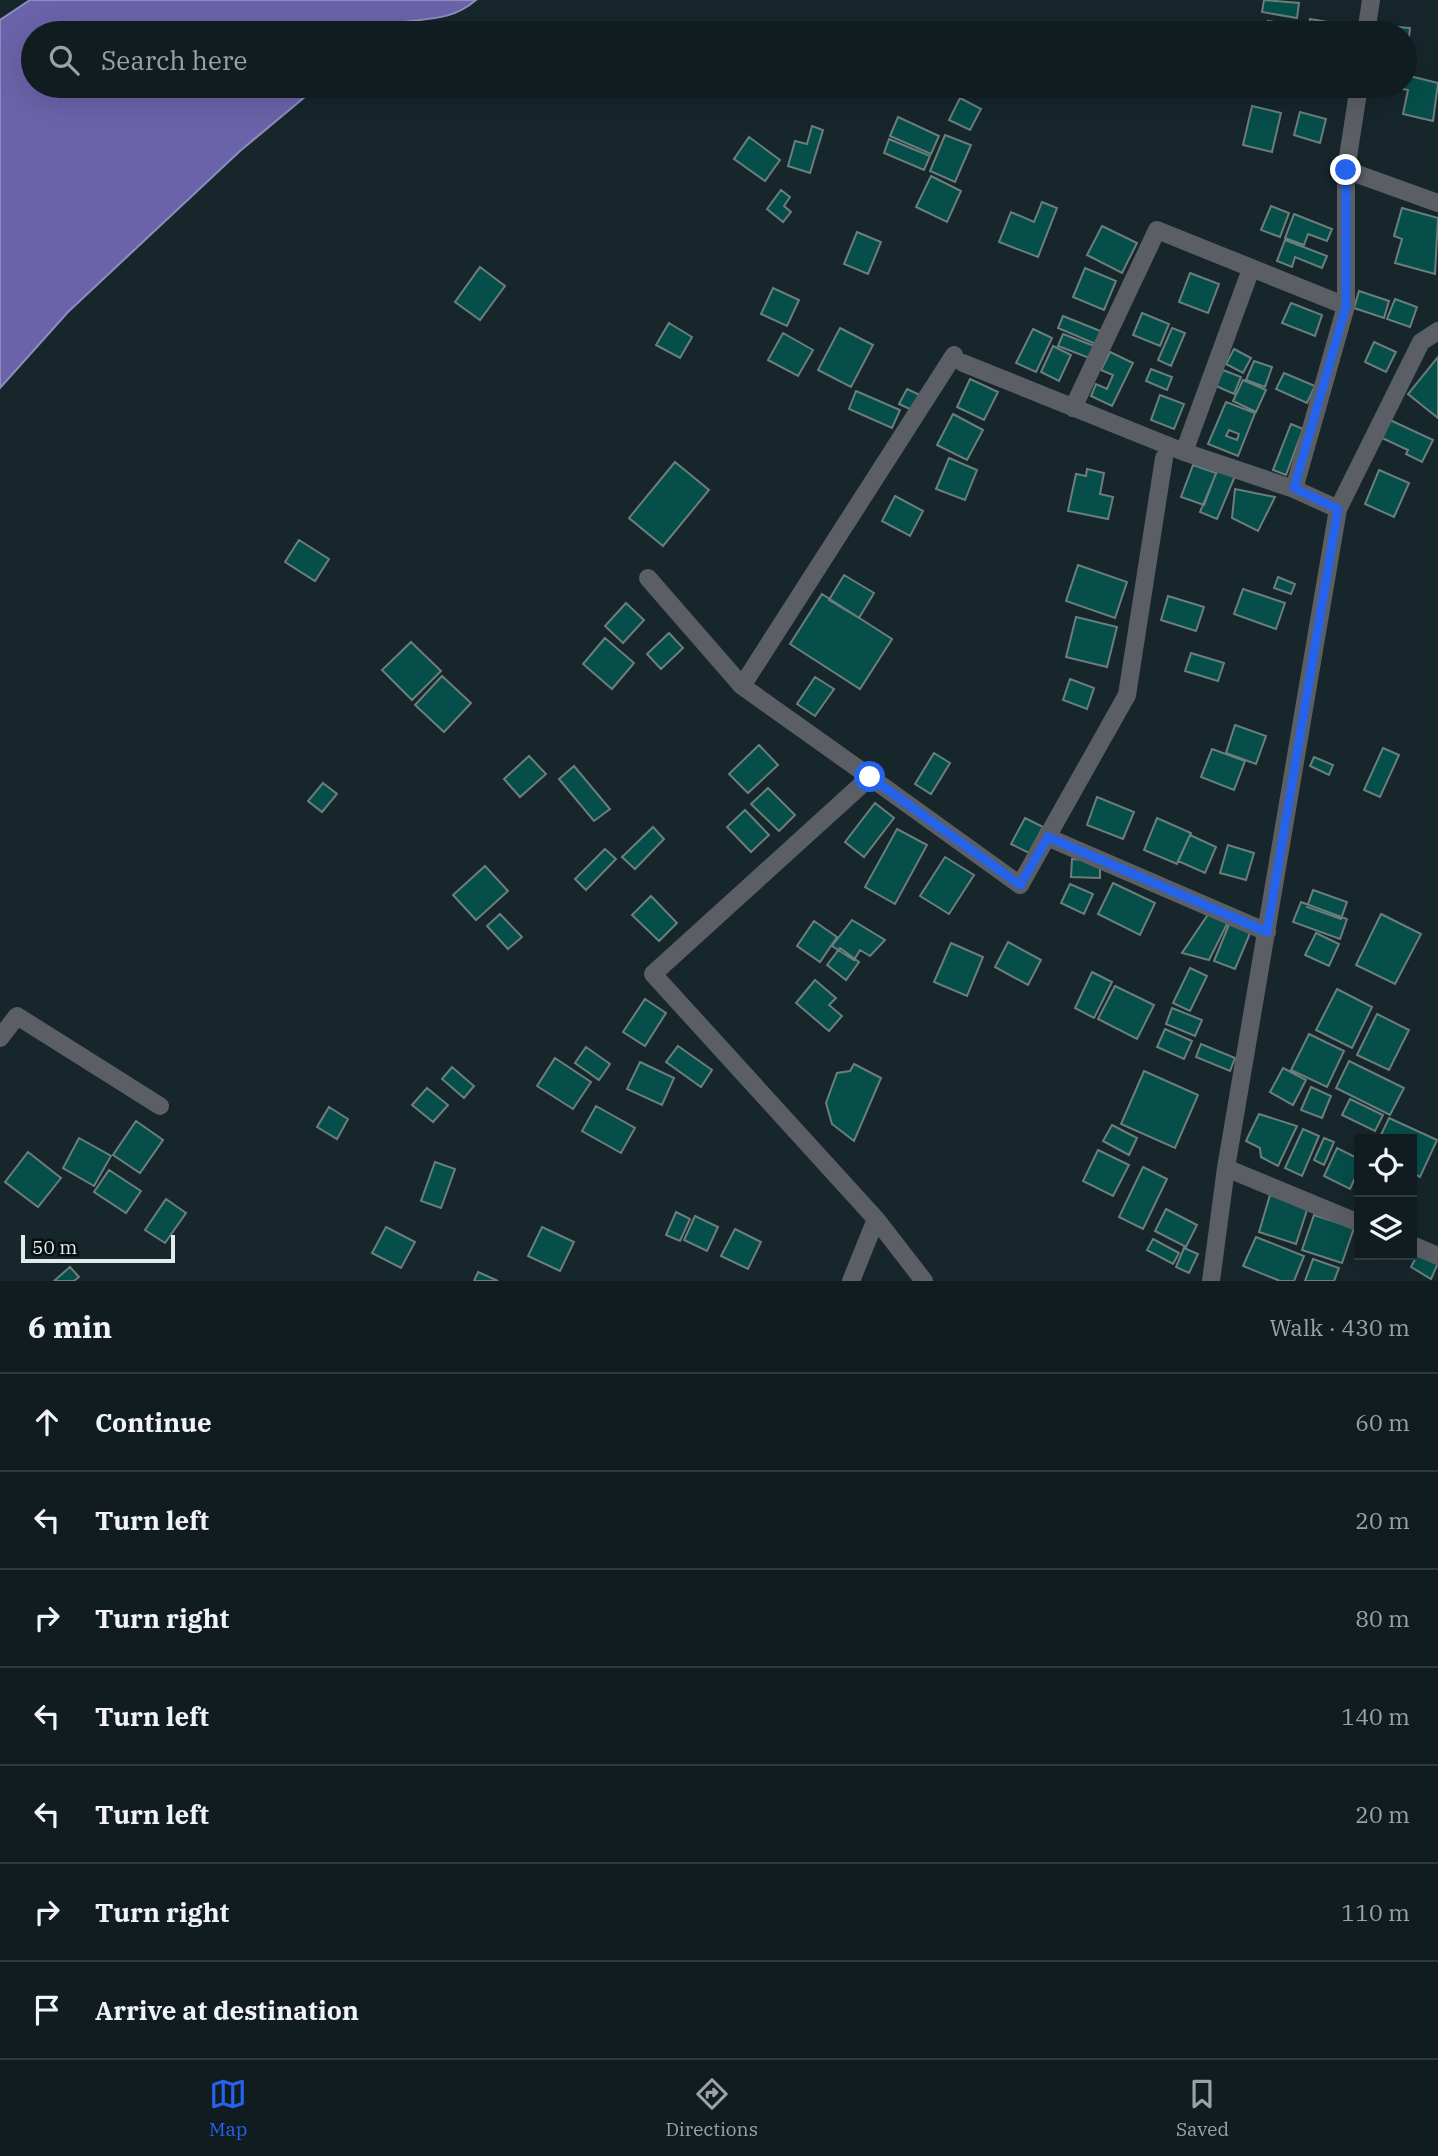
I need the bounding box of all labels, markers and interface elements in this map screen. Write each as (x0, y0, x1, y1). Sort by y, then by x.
search box (21, 21, 1417, 98)
icon: search (45, 41, 83, 79)
text: Search here (101, 43, 247, 77)
route end (1330, 154, 1361, 185)
route start (854, 761, 885, 792)
map controls (1354, 1134, 1417, 1260)
button: locate (1354, 1134, 1417, 1197)
button: layers (1354, 1197, 1417, 1260)
scale bar (21, 1232, 175, 1264)
text: 50 m (32, 1235, 77, 1259)
text: 6 min (28, 1307, 112, 1346)
text: Walk · 430 m (1269, 1312, 1410, 1342)
icon: ahead (28, 1403, 66, 1441)
text: Continue (95, 1405, 212, 1439)
text: 60 m (1355, 1407, 1410, 1437)
icon: left (28, 1501, 66, 1539)
text: Turn left (95, 1503, 209, 1537)
text: 20 m (1355, 1505, 1410, 1535)
icon: right (28, 1599, 66, 1637)
text: Turn right (95, 1601, 229, 1635)
text: 80 m (1355, 1603, 1410, 1633)
icon: left (28, 1697, 66, 1735)
text: Turn left (95, 1699, 209, 1733)
text: 140 m (1341, 1701, 1410, 1731)
icon: left (28, 1795, 66, 1833)
text: Turn left (95, 1797, 209, 1831)
text: 20 m (1355, 1799, 1410, 1829)
icon: right (28, 1893, 66, 1931)
text: Turn right (95, 1895, 229, 1929)
text: 110 m (1341, 1897, 1410, 1927)
icon: arrive (28, 1991, 66, 2029)
text: Arrive at destination (95, 1993, 359, 2027)
tab: Map (209, 2075, 248, 2141)
tab: Directions (665, 2075, 758, 2141)
tab: Saved (1176, 2075, 1229, 2141)

